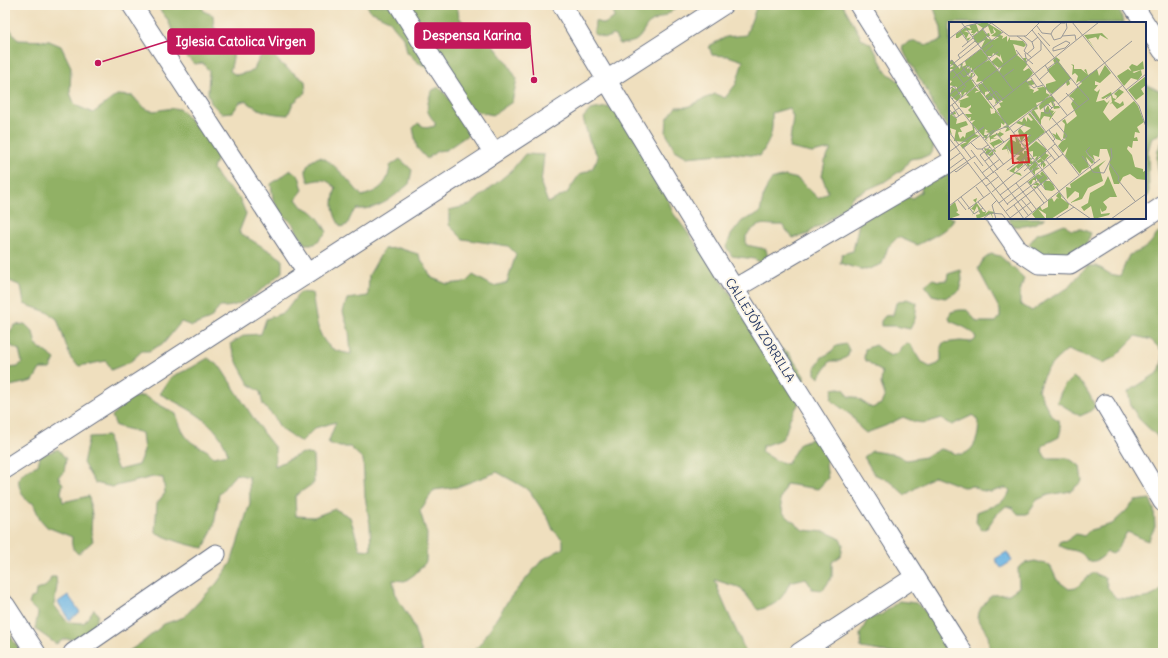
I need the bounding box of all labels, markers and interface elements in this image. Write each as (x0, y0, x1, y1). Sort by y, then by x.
inset map (949, 22, 1146, 219)
callout: Despensa Karina (415, 23, 530, 48)
text: Despensa Karina (422, 27, 522, 44)
callout: Iglesia Catolica Virgen (168, 29, 314, 54)
text: Iglesia Catolica Virgen (176, 33, 307, 50)
street label: CALLEJÓN ZORRILLA (722, 275, 799, 385)

